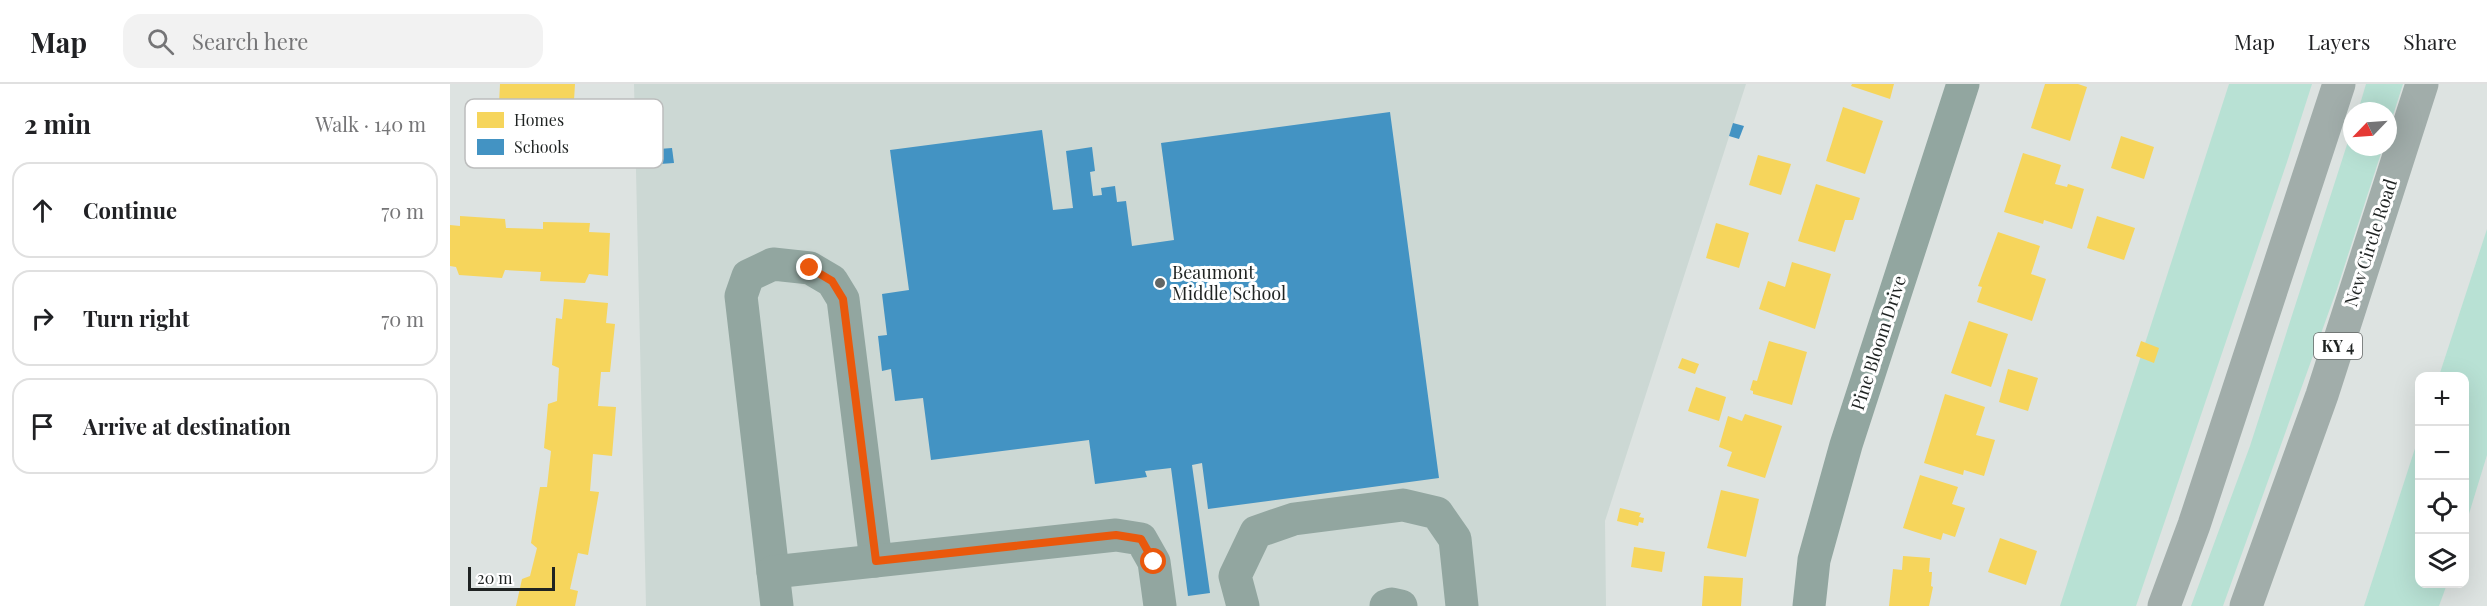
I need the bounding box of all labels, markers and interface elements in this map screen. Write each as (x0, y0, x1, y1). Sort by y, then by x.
search box (123, 14, 543, 68)
text: Map (30, 23, 87, 60)
icon: search (144, 25, 177, 58)
text: Search here (192, 26, 308, 56)
text: Map (2234, 27, 2275, 55)
text: Layers (2308, 27, 2370, 55)
text: Share (2403, 27, 2457, 55)
legend (465, 99, 663, 168)
north arrow (2343, 102, 2397, 156)
text: 2 min (24, 106, 91, 141)
text: Homes (514, 109, 564, 130)
text: Walk · 140 m (315, 110, 426, 137)
text: Schools (514, 136, 569, 157)
street label: New Circle Road (2338, 175, 2402, 310)
icon: ahead (26, 194, 59, 227)
text: Continue (83, 195, 177, 225)
text: 70 m (381, 197, 424, 224)
route end (796, 254, 822, 280)
place label: Beaumont Middle School (1172, 260, 1286, 305)
street label: Pine Bloom Drive (1845, 272, 1911, 413)
marker: Beaumont Middle School (1153, 276, 1167, 290)
icon: right (26, 302, 59, 335)
text: Turn right (83, 303, 189, 333)
text: 70 m (381, 305, 424, 332)
road number: KY 4 (2314, 333, 2362, 359)
map controls (2415, 372, 2469, 588)
button: + (2415, 372, 2469, 426)
icon: arrive (26, 410, 59, 443)
text: Arrive at destination (83, 411, 291, 441)
button: − (2415, 426, 2469, 480)
button: locate (2415, 480, 2469, 534)
button: layers (2415, 534, 2469, 588)
route start (1140, 548, 1166, 574)
scale bar (468, 564, 555, 592)
text: 20 m (477, 567, 512, 588)

